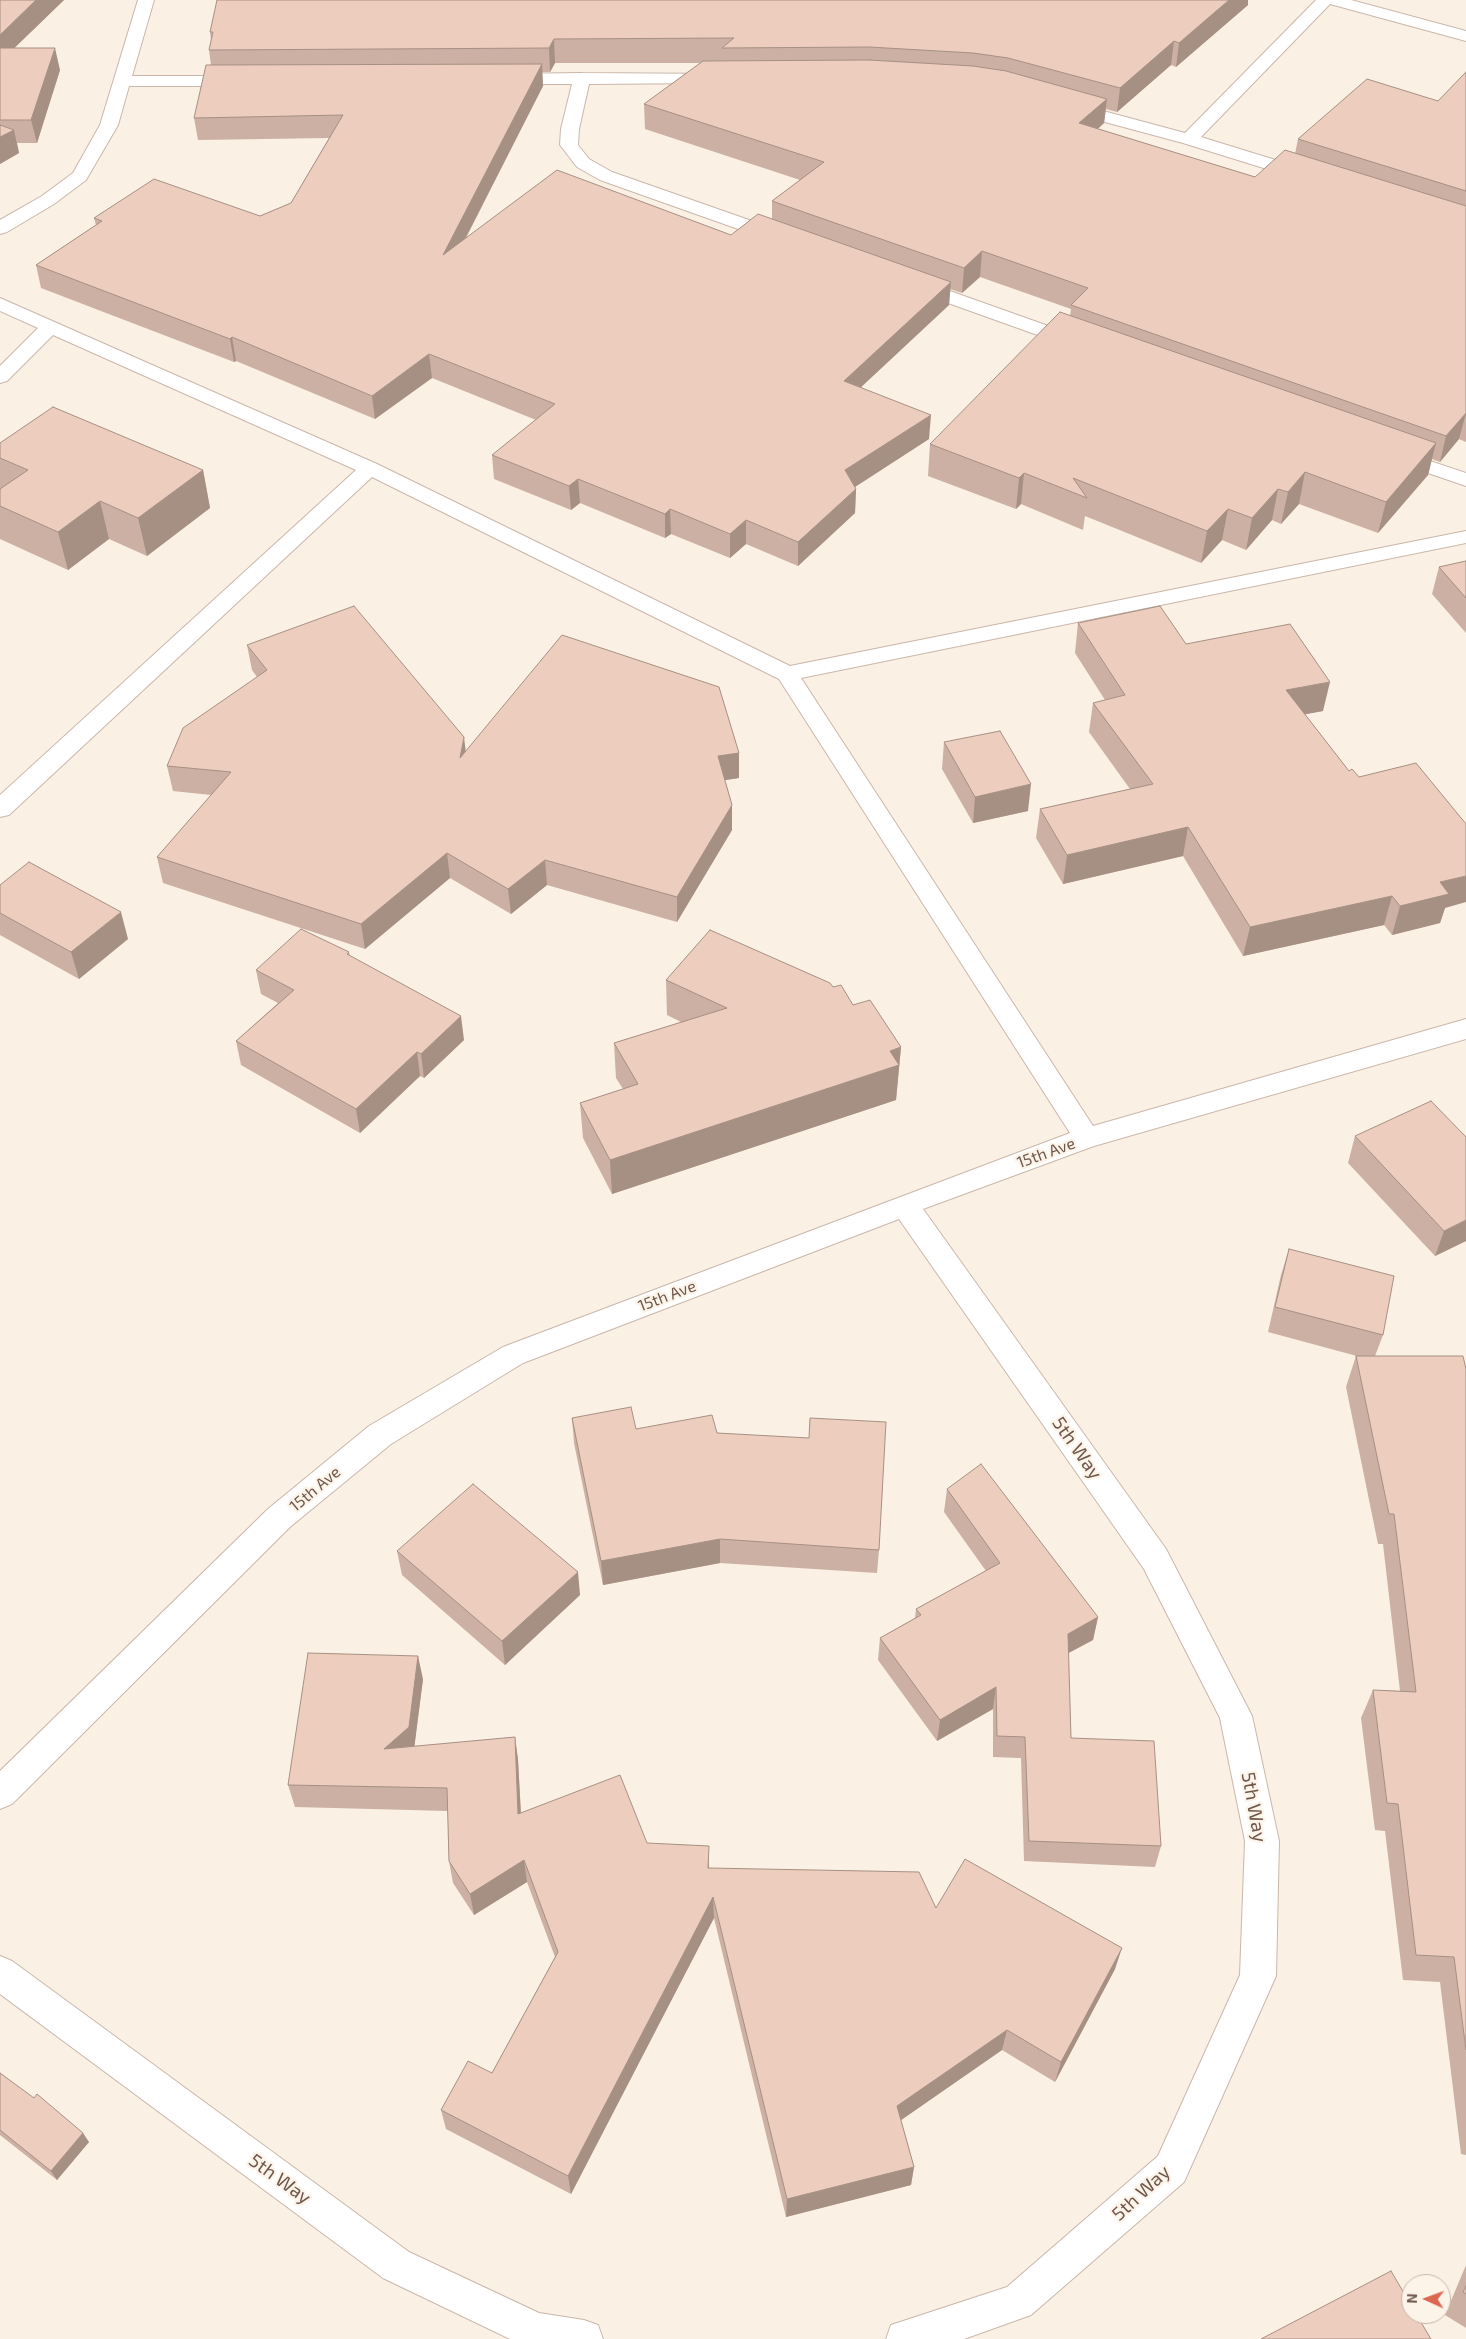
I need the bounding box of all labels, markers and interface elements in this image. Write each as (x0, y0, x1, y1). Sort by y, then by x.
street label: 15th Ave (1014, 1134, 1078, 1172)
street label: 15th Ave (635, 1276, 699, 1316)
street label: 5th Way (1047, 1412, 1107, 1484)
street label: 15th Ave (286, 1462, 344, 1516)
street label: 5th Way (1237, 1770, 1271, 1844)
street label: 5th Way (245, 2149, 315, 2209)
street label: 5th Way (1107, 2160, 1175, 2226)
north arrow (1401, 2274, 1451, 2324)
text: N (1403, 2293, 1420, 2304)

